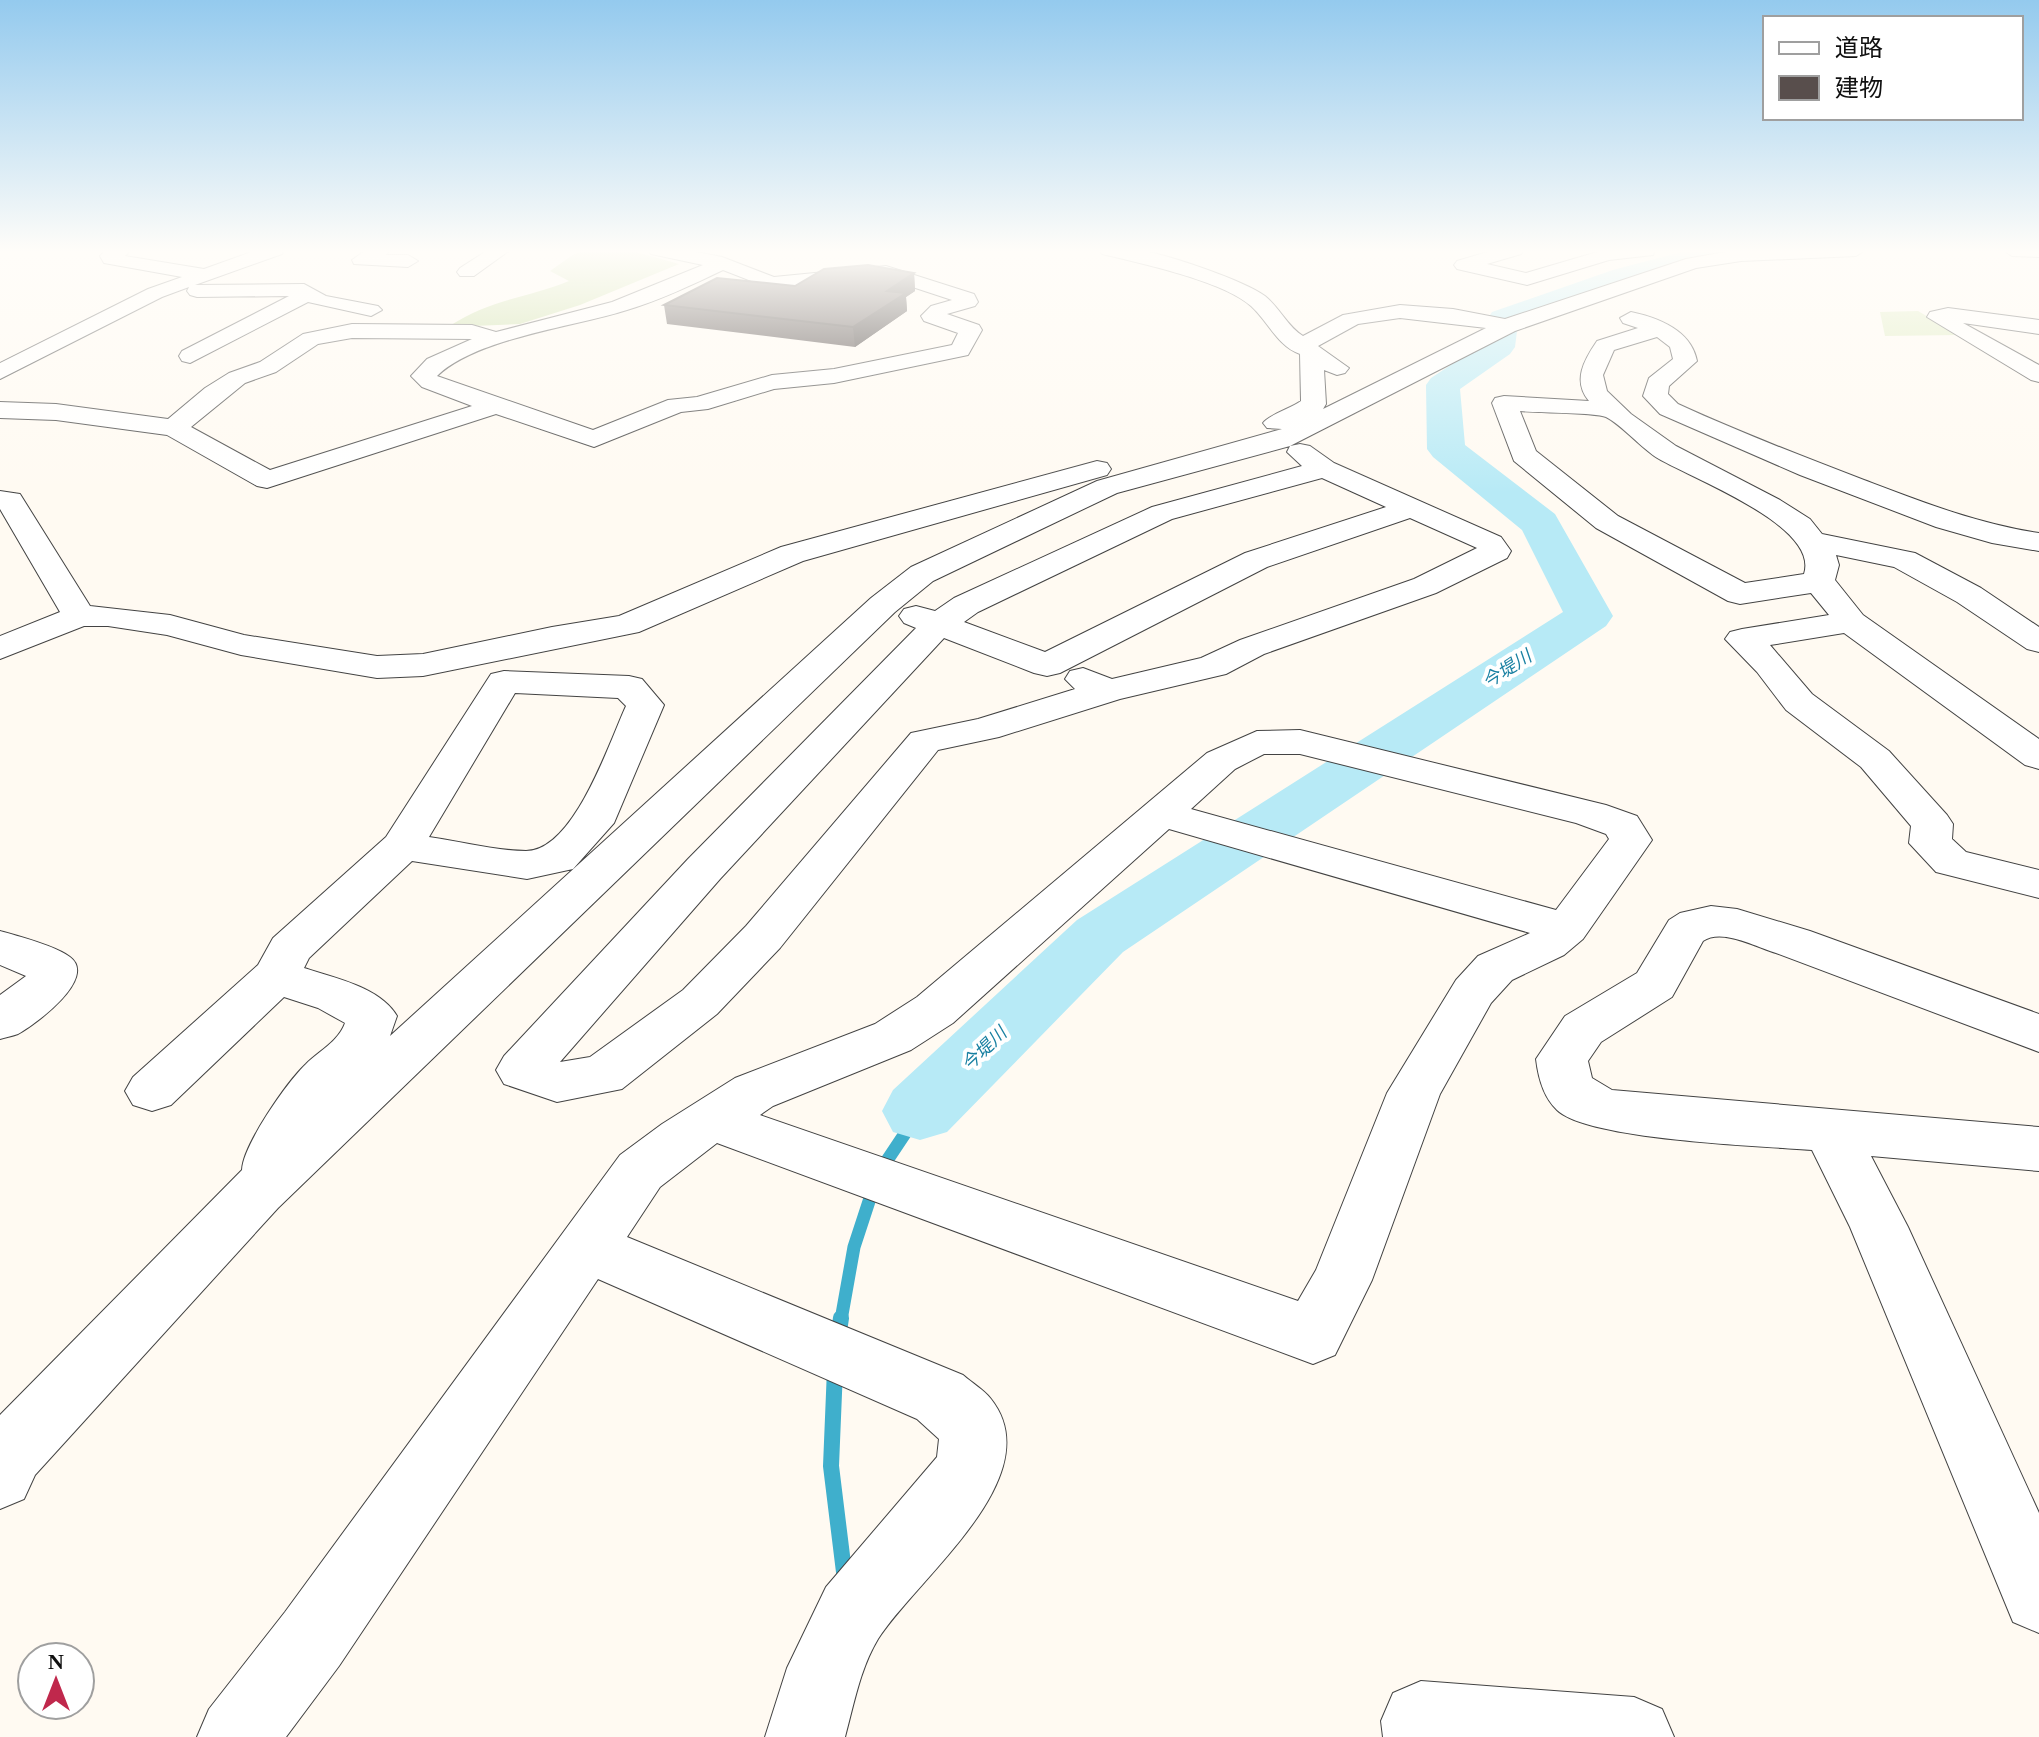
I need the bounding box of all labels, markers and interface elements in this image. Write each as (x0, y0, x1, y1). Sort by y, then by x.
legend (1763, 16, 2023, 120)
text: 道路 (1835, 35, 1883, 61)
text: 建物 (1835, 75, 1883, 101)
water label: 今堤川 (1479, 645, 1537, 692)
water label: 今堤川 (958, 1022, 1012, 1075)
north arrow (16, 1641, 96, 1721)
text: N (48, 1649, 64, 1674)

